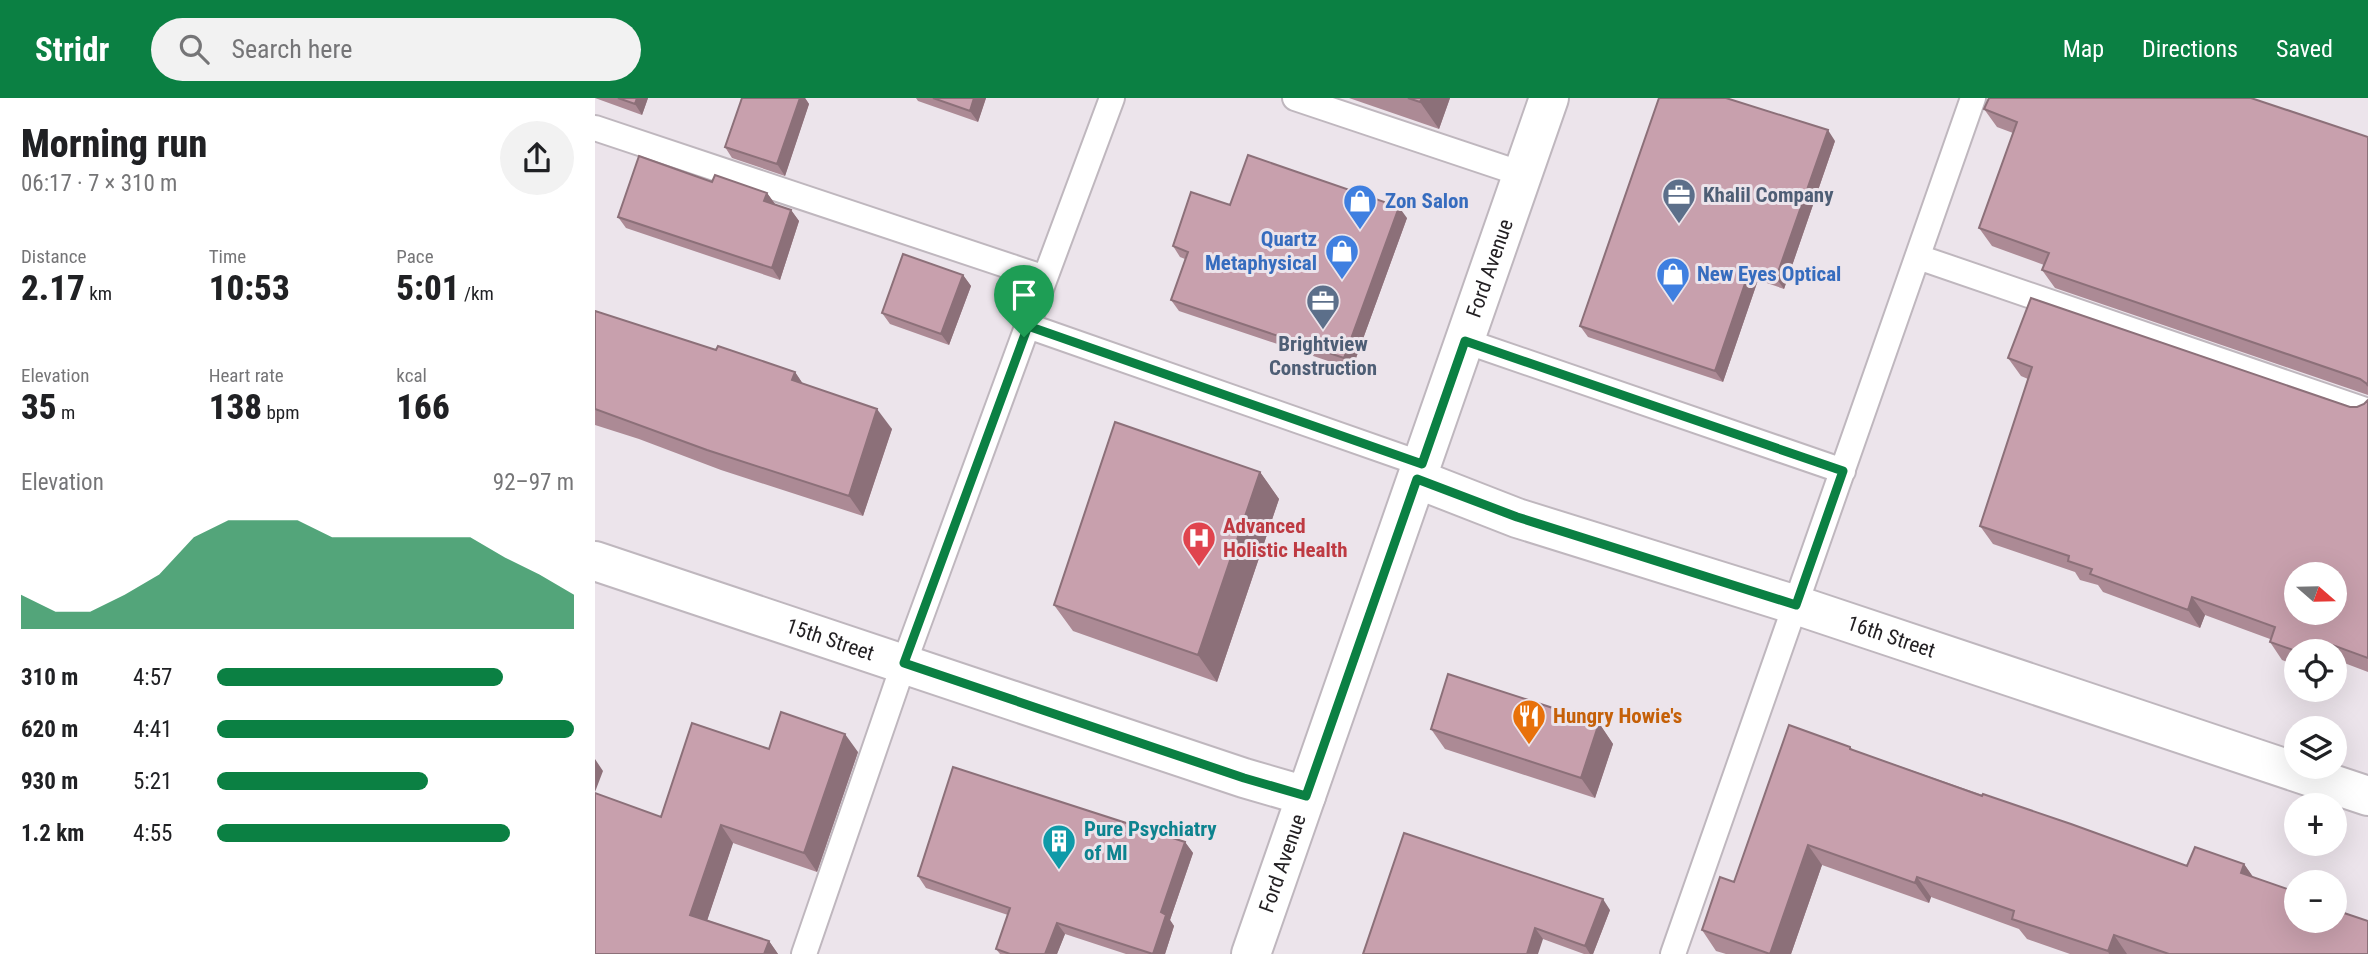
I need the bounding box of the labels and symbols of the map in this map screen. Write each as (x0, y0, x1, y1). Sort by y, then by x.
office icon: Khalil Company (1660, 176, 1698, 225)
shop icon: Zon Salon (1341, 182, 1379, 231)
place label: Khalil Company (1703, 183, 1834, 207)
place label: Zon Salon (1385, 189, 1469, 213)
street label: Ford Avenue (1462, 216, 1518, 321)
place label: Quartz Metaphysical (1205, 227, 1317, 275)
shop icon: Quartz Metaphysical (1323, 232, 1361, 281)
shop icon: New Eyes Optical (1654, 255, 1692, 304)
place label: New Eyes Optical (1697, 262, 1841, 286)
pin (994, 265, 1054, 337)
office icon: Brightview Construction (1304, 282, 1342, 331)
place label: Brightview Construction (1269, 332, 1377, 380)
place label: Advanced Holistic Health (1223, 514, 1348, 562)
hospital icon: Advanced Holistic Health (1180, 519, 1218, 568)
north arrow (2284, 562, 2347, 625)
street label: 16th Street (1844, 611, 1938, 663)
street label: 15th Street (783, 614, 877, 665)
restaurant icon: Hungry Howie's (1510, 697, 1548, 746)
place label: Hungry Howie's (1553, 704, 1682, 728)
street label: Ford Avenue (1254, 811, 1311, 916)
place label: Pure Psychiatry of MI (1084, 817, 1217, 865)
building icon: Pure Psychiatry of MI (1040, 822, 1078, 871)

